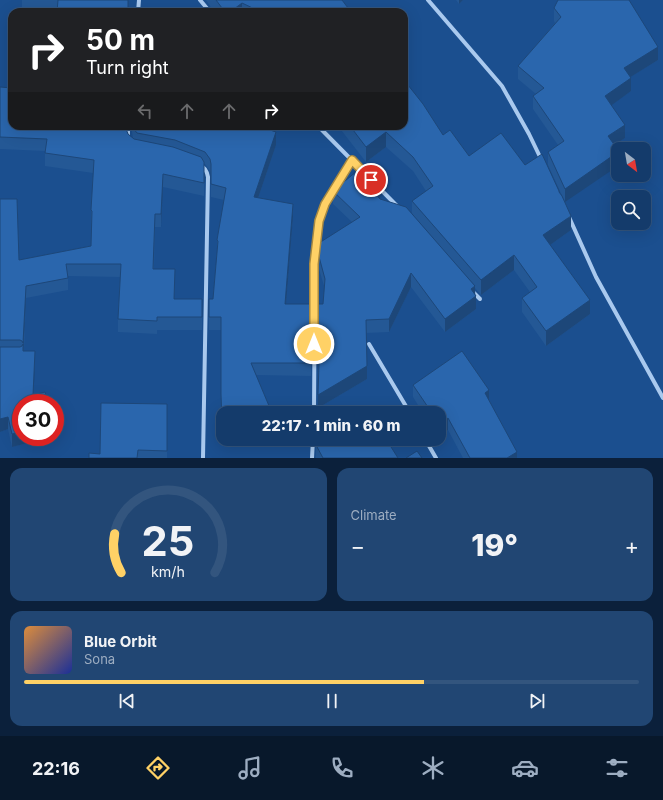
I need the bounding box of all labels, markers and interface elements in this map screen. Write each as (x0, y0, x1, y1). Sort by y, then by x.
text: 50 m (86, 23, 155, 57)
icon: right (20, 24, 72, 76)
text: Turn right (86, 57, 169, 78)
icon: left (134, 100, 156, 122)
icon: ahead (176, 100, 198, 122)
icon: ahead (218, 100, 240, 122)
icon: right (260, 100, 282, 122)
north arrow (611, 142, 651, 182)
map controls (611, 142, 651, 230)
pin (354, 163, 388, 197)
icon: arrive (360, 169, 382, 191)
button: search (611, 190, 651, 230)
position arrow (293, 323, 335, 365)
speed limit sign: 30 (12, 394, 64, 446)
text: 22:17 · 1 min · 60 m (262, 416, 400, 435)
text: Climate (351, 507, 397, 523)
text: 25 (142, 515, 195, 565)
text: 19° (471, 527, 518, 563)
text: − (351, 533, 365, 559)
text: + (624, 533, 639, 559)
text: km/h (151, 562, 185, 579)
text: Blue Orbit (84, 632, 157, 651)
text: Sona (84, 651, 115, 667)
icon: previous (116, 690, 138, 712)
icon: pause (321, 690, 343, 712)
icon: next (526, 690, 548, 712)
icon: directions (144, 754, 172, 782)
icon: music (236, 754, 264, 782)
icon: phone (328, 754, 356, 782)
icon: climate (419, 754, 447, 782)
icon: car (511, 754, 539, 782)
icon: filters (603, 754, 631, 782)
text: 22:16 (32, 758, 80, 779)

